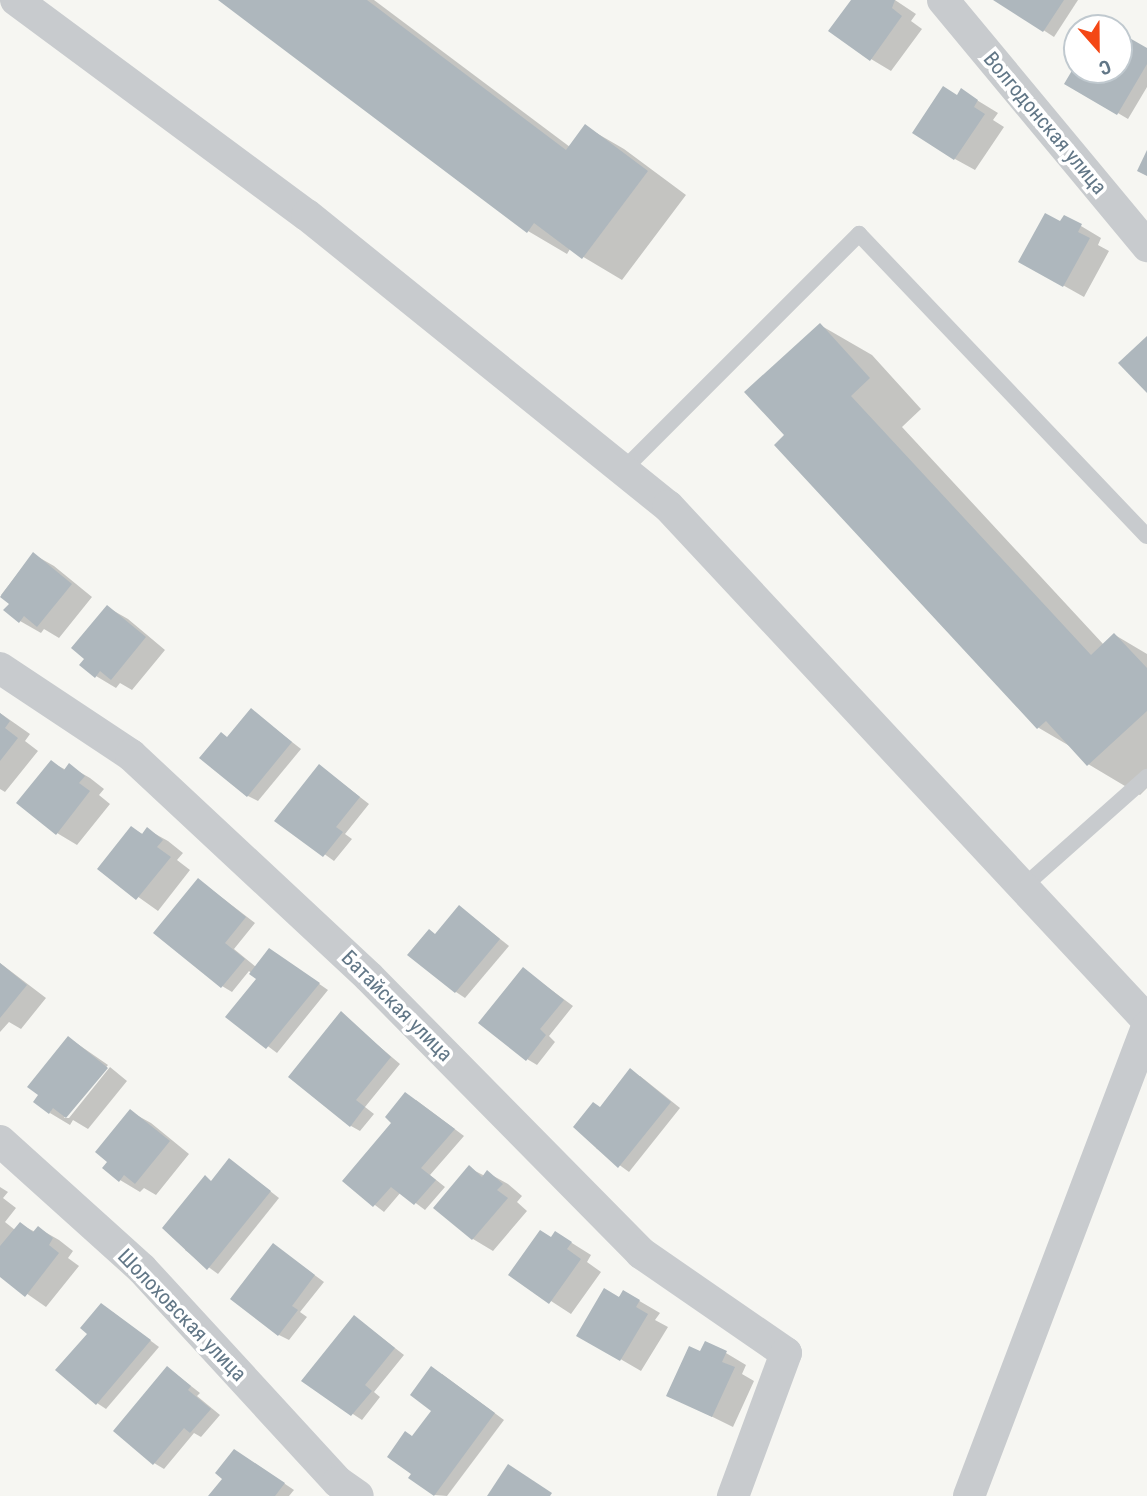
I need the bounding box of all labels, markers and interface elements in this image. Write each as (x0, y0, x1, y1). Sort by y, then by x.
north arrow (1063, 14, 1133, 84)
street label: Волгодонская улица (978, 47, 1112, 199)
text: С (1096, 55, 1114, 80)
street label: Батайская улица (336, 945, 458, 1067)
street label: Шолоховская улица (112, 1244, 252, 1386)

